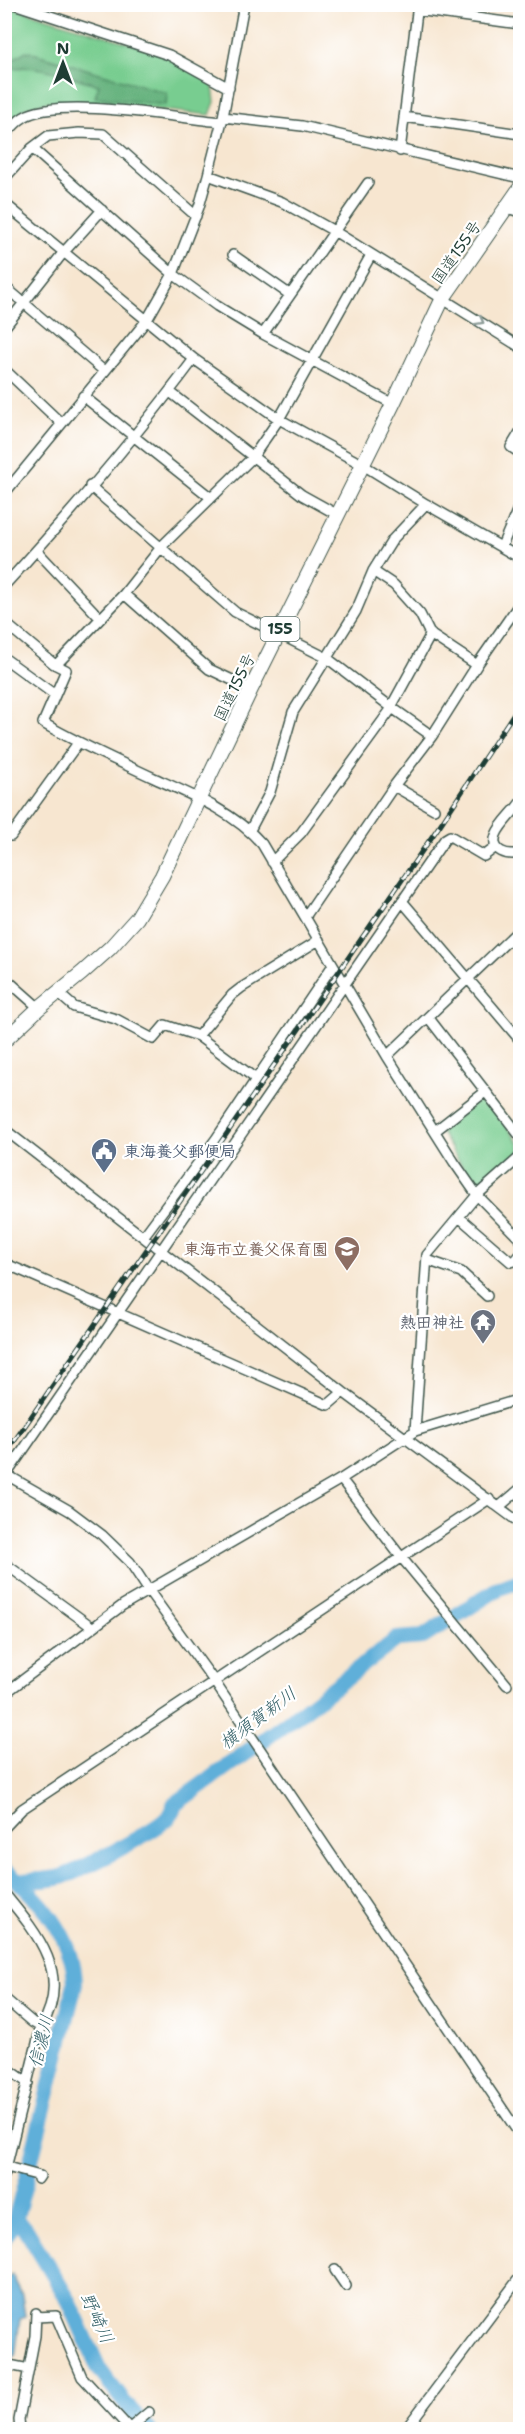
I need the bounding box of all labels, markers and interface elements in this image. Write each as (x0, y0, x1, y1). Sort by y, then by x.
north arrow (33, 33, 93, 93)
text: N (57, 38, 69, 59)
street label: 国道155号 (427, 216, 486, 288)
one-way arrow (474, 314, 484, 326)
road number: 155 (260, 617, 300, 641)
street label: 国道155号 (209, 650, 260, 725)
public building icon: 東海養父郵便局 (89, 1136, 119, 1174)
place label: 東海養父郵便局 (124, 1141, 236, 1162)
school or university icon: 東海市立養父保育園 (332, 1234, 362, 1272)
place label: 東海市立養父保育園 (184, 1239, 328, 1260)
temple icon: 熱田神社 (468, 1307, 498, 1345)
place label: 熱田神社 (400, 1312, 464, 1333)
water label: 横須賀新川 (215, 1681, 301, 1755)
water label: 信濃川 (23, 2012, 59, 2070)
water label: 野崎川 (75, 2288, 119, 2348)

